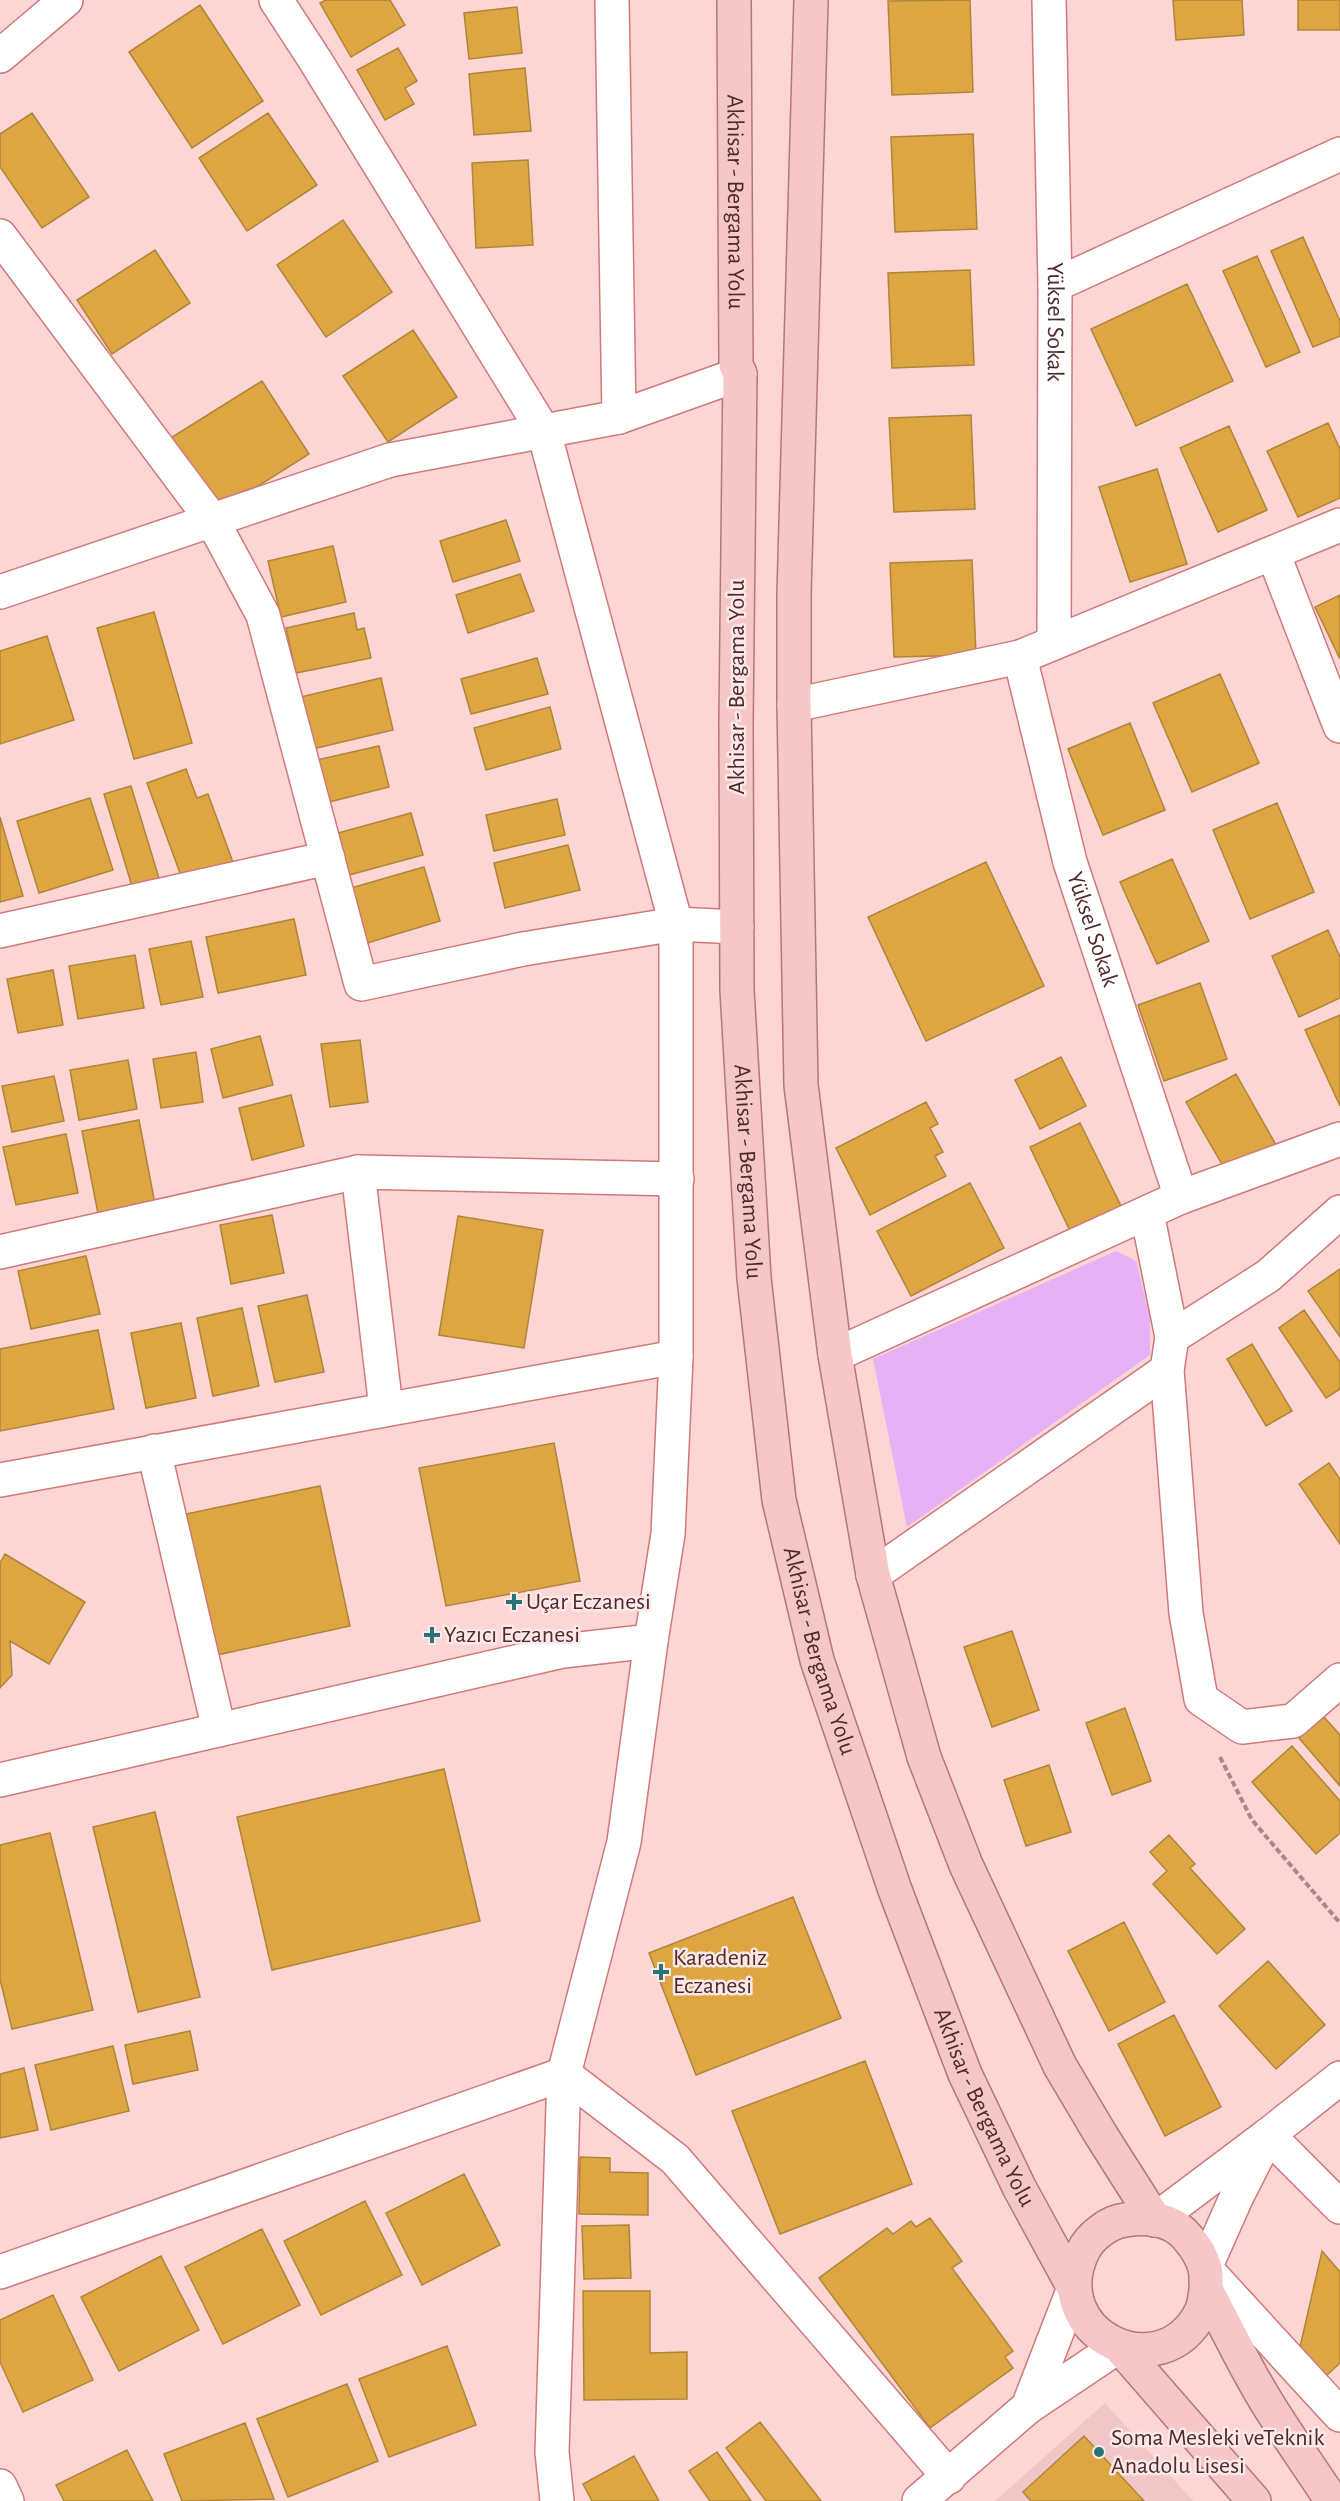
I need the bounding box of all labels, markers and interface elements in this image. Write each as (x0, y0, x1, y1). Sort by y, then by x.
street label: Akhisar - Bergama Yolu (723, 94, 748, 310)
street label: Yüksel Sokak (1043, 262, 1067, 382)
street label: Akhisar - Bergama Yolu (725, 580, 749, 794)
street label: Yüksel Sokak (1062, 869, 1123, 990)
street label: Akhisar - Bergama Yolu (729, 1064, 766, 1280)
street label: Akhisar - Bergama Yolu (779, 1545, 860, 1758)
place label: Uçar Eczanesi (526, 1590, 651, 1614)
marker: Uçar Eczanesi (507, 1595, 521, 1609)
place label: Yazıcı Eczanesi (444, 1623, 580, 1647)
marker: Yazıcı Eczanesi (425, 1628, 439, 1642)
place label: Karadeniz Eczanesi (673, 1946, 767, 1998)
marker: Karadeniz Eczanesi (654, 1965, 668, 1979)
street label: Akhisar - Bergama Yolu (929, 2005, 1039, 2211)
place label: Soma Mesleki veTeknik Anadolu Lisesi (1111, 2426, 1324, 2478)
marker: Soma Mesleki veTeknik Anadolu Lisesi (1092, 2445, 1106, 2459)

